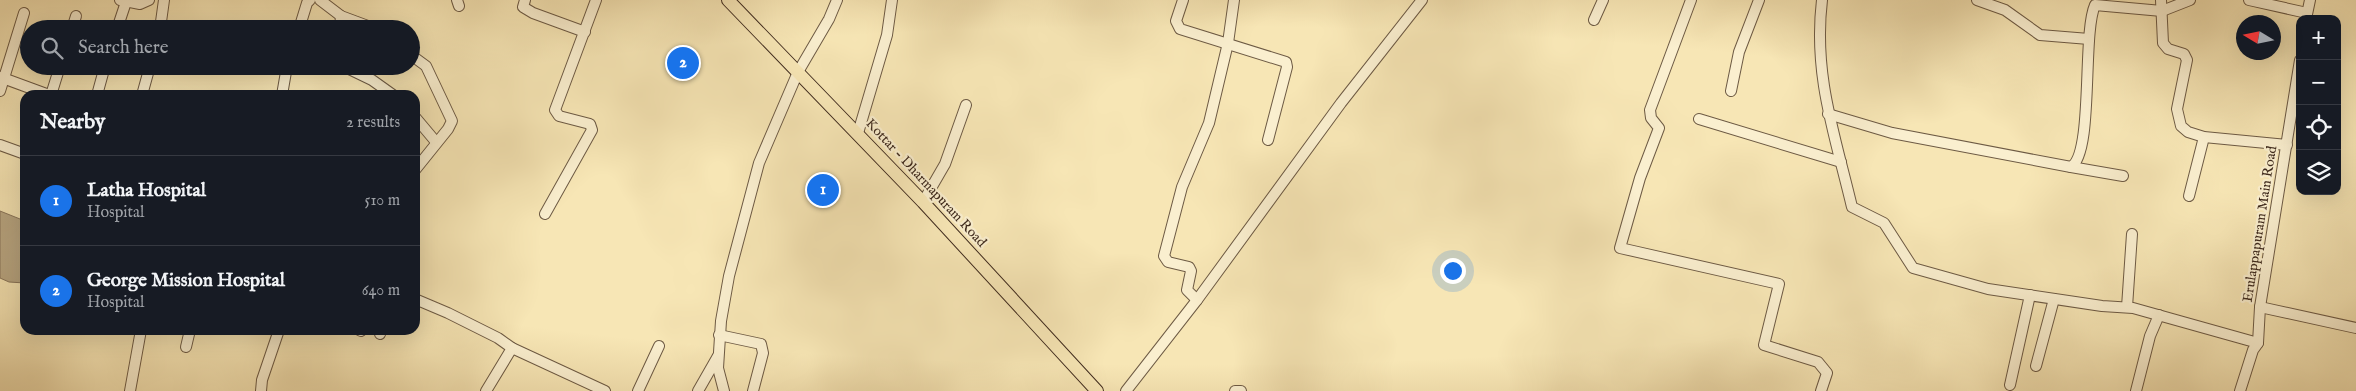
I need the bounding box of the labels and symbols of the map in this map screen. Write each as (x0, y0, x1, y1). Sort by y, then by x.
north arrow (2236, 15, 2281, 60)
pin: 2 (667, 44, 699, 82)
street label: Kottar - Dharmapuram Road (862, 115, 991, 251)
street label: Erulappapuram Main Road (2239, 144, 2281, 304)
pin: 1 (807, 171, 839, 209)
your location (1440, 258, 1466, 284)

